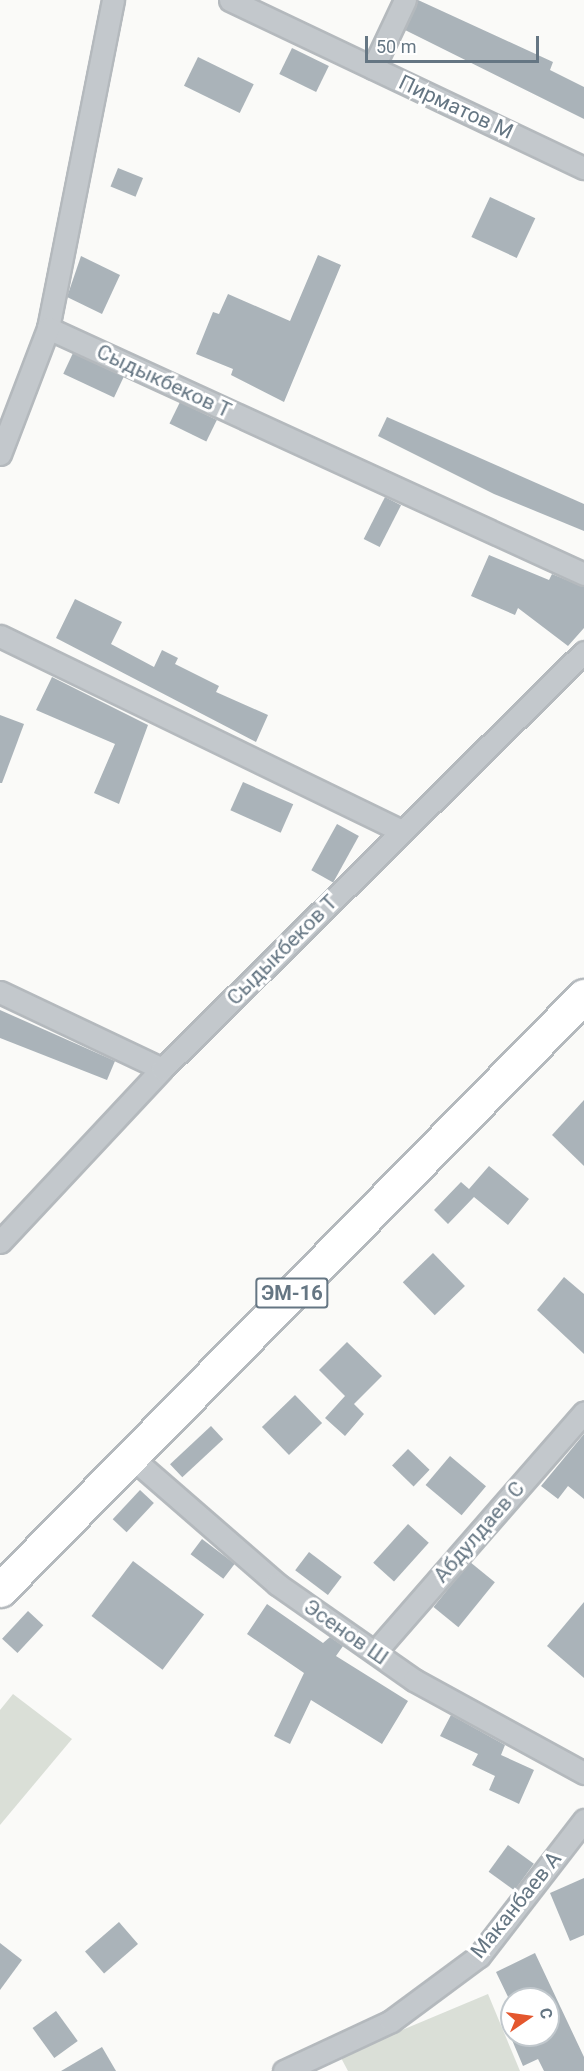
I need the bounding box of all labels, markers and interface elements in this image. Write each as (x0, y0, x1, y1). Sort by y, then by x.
scale bar (368, 24, 542, 62)
text: 50 m (376, 36, 416, 57)
street label: Пирматов М (395, 70, 517, 144)
street label: Сыдыкбеков Т (93, 339, 235, 423)
street label: Сыдыкбеков Т (222, 890, 342, 1010)
road number: ЭМ-16 (254, 1276, 330, 1310)
street label: Абдулдаев С (428, 1476, 530, 1588)
street label: Эсенов Ш (299, 1594, 393, 1670)
street label: Маканбаев А (465, 1847, 567, 1963)
north arrow (500, 1987, 560, 2047)
text: С (536, 2006, 557, 2021)

